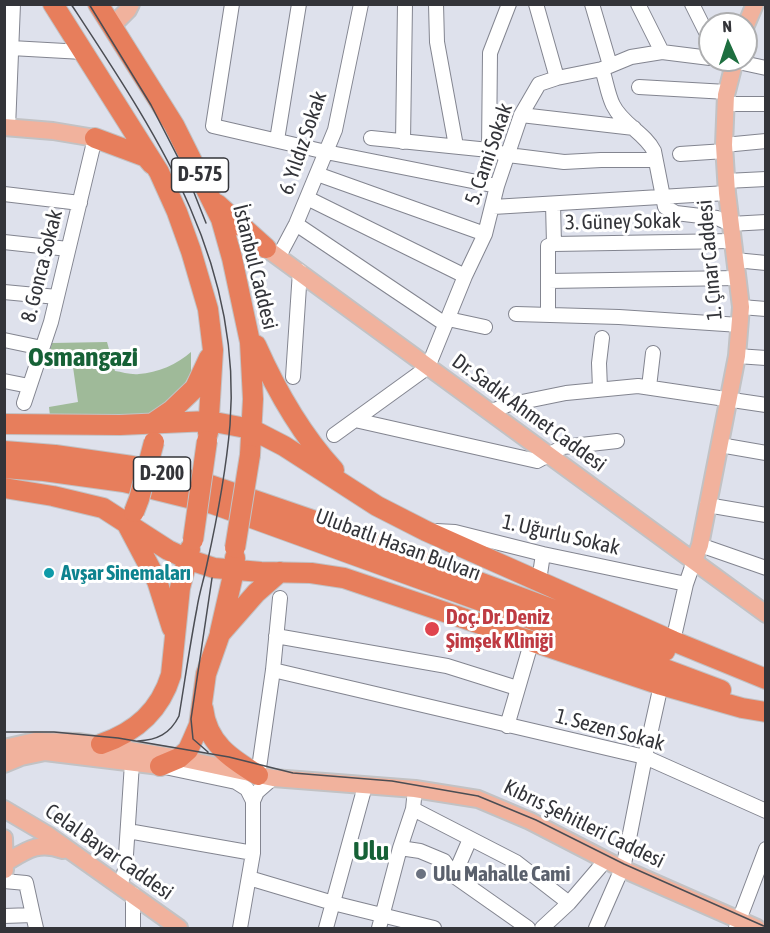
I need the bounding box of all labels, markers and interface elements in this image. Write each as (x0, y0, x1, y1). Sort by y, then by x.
north arrow (698, 12, 758, 72)
text: N (722, 17, 732, 35)
street label: 6. Yıldız Sokak (274, 88, 332, 198)
street label: 5. Cami Sokak (460, 100, 518, 208)
road number: D-575 (172, 158, 228, 192)
street label: 1. Çınar Caddesi (692, 199, 728, 321)
street label: İstanbul Caddesi (227, 202, 283, 332)
street label: 8. Gonca Sokak (16, 207, 68, 325)
street label: 3. Güney Sokak (565, 208, 681, 236)
district label: Osmangazi (28, 341, 138, 373)
street label: Dr. Sadık Ahmet Caddesi (447, 349, 611, 477)
road number: D-200 (134, 457, 190, 491)
street label: Ulubatlı Hasan Bulvarı (312, 503, 484, 587)
street label: 1. Uğurlu Sokak (500, 509, 622, 561)
place label: Avşar Sinemaları (61, 560, 191, 586)
marker: Avşar Sinemaları (42, 566, 56, 580)
place label: Doç. Dr. Deniz Şimşek Kliniği (446, 604, 553, 654)
marker: Doç. Dr. Deniz Şimşek Kliniği (423, 620, 441, 638)
street label: 1. Sezen Sokak (553, 703, 667, 757)
street label: Kıbrıs Şehitleri Caddesi (500, 774, 668, 874)
street label: Celal Bayar Caddesi (40, 798, 178, 906)
district label: Ulu (353, 835, 389, 867)
place label: Ulu Mahalle Cami (433, 861, 570, 887)
marker: Ulu Mahalle Cami (414, 867, 428, 881)

